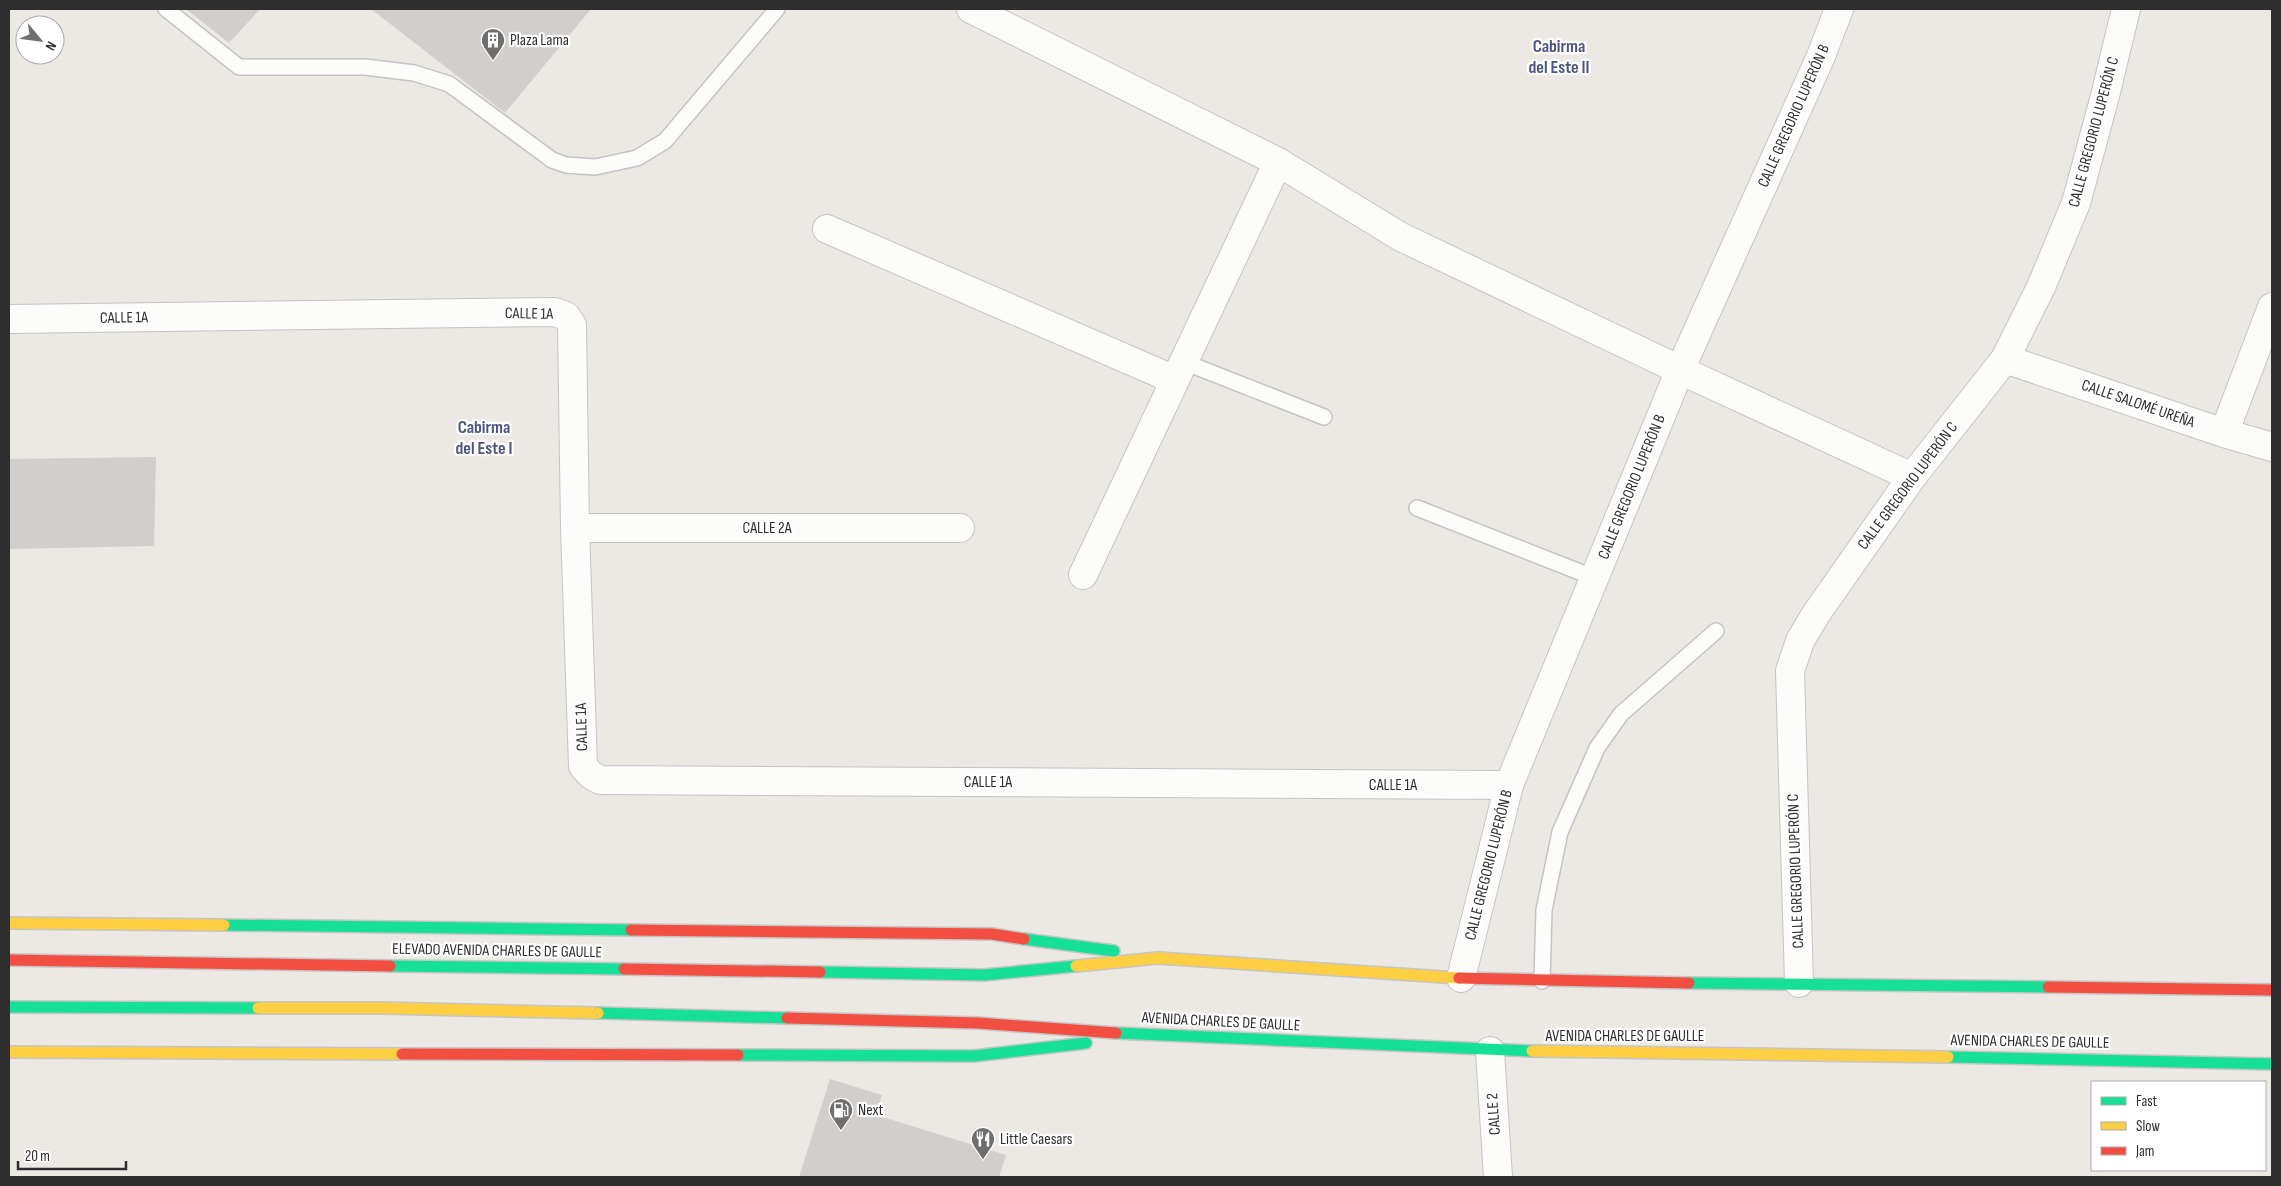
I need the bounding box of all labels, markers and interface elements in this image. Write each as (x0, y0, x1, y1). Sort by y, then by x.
north arrow (15, 15, 65, 65)
building icon: Plaza Lama (480, 27, 506, 61)
place label: Plaza Lama (510, 31, 569, 50)
district label: Cabirma del Este II (1528, 36, 1590, 78)
text: N (42, 39, 60, 53)
street label: CALLE GREGORIO LUPERÓN B (1754, 42, 1834, 190)
street label: CALLE GREGORIO LUPERÓN C (2065, 54, 2123, 209)
street label: CALLE 1A (505, 304, 553, 324)
street label: CALLE 1A (100, 308, 148, 328)
street label: CALLE SALOMÉ UREÑA (2079, 376, 2197, 432)
street label: CALLE GREGORIO LUPERÓN B (1594, 412, 1670, 562)
district label: Cabirma del Este I (455, 417, 513, 459)
street label: CALLE GREGORIO LUPERÓN C (1854, 418, 1962, 554)
street label: CALLE 2A (742, 519, 792, 538)
street label: CALLE 1A (572, 702, 592, 751)
street label: CALLE 1A (964, 773, 1012, 792)
street label: CALLE 1A (1369, 776, 1417, 795)
street label: CALLE GREGORIO LUPERÓN B (1461, 788, 1517, 942)
street label: CALLE GREGORIO LUPERÓN C (1784, 793, 1808, 949)
street label: ELEVADO AVENIDA CHARLES DE GAULLE (392, 940, 602, 962)
street label: AVENIDA CHARLES DE GAULLE (1140, 1008, 1301, 1036)
street label: AVENIDA CHARLES DE GAULLE (1545, 1027, 1704, 1046)
street label: AVENIDA CHARLES DE GAULLE (1949, 1031, 2110, 1053)
legend (2091, 1081, 2266, 1171)
street label: CALLE 2 (1483, 1092, 1505, 1136)
text: Fast (2136, 1092, 2158, 1111)
fuel station icon: Next (828, 1097, 854, 1131)
place label: Next (858, 1101, 883, 1120)
text: Slow (2136, 1117, 2160, 1136)
restaurant icon: Little Caesars (970, 1126, 996, 1160)
place label: Little Caesars (1000, 1130, 1073, 1149)
scale bar (18, 1138, 125, 1170)
text: Jam (2135, 1142, 2154, 1161)
text: 20 m (25, 1147, 50, 1166)

